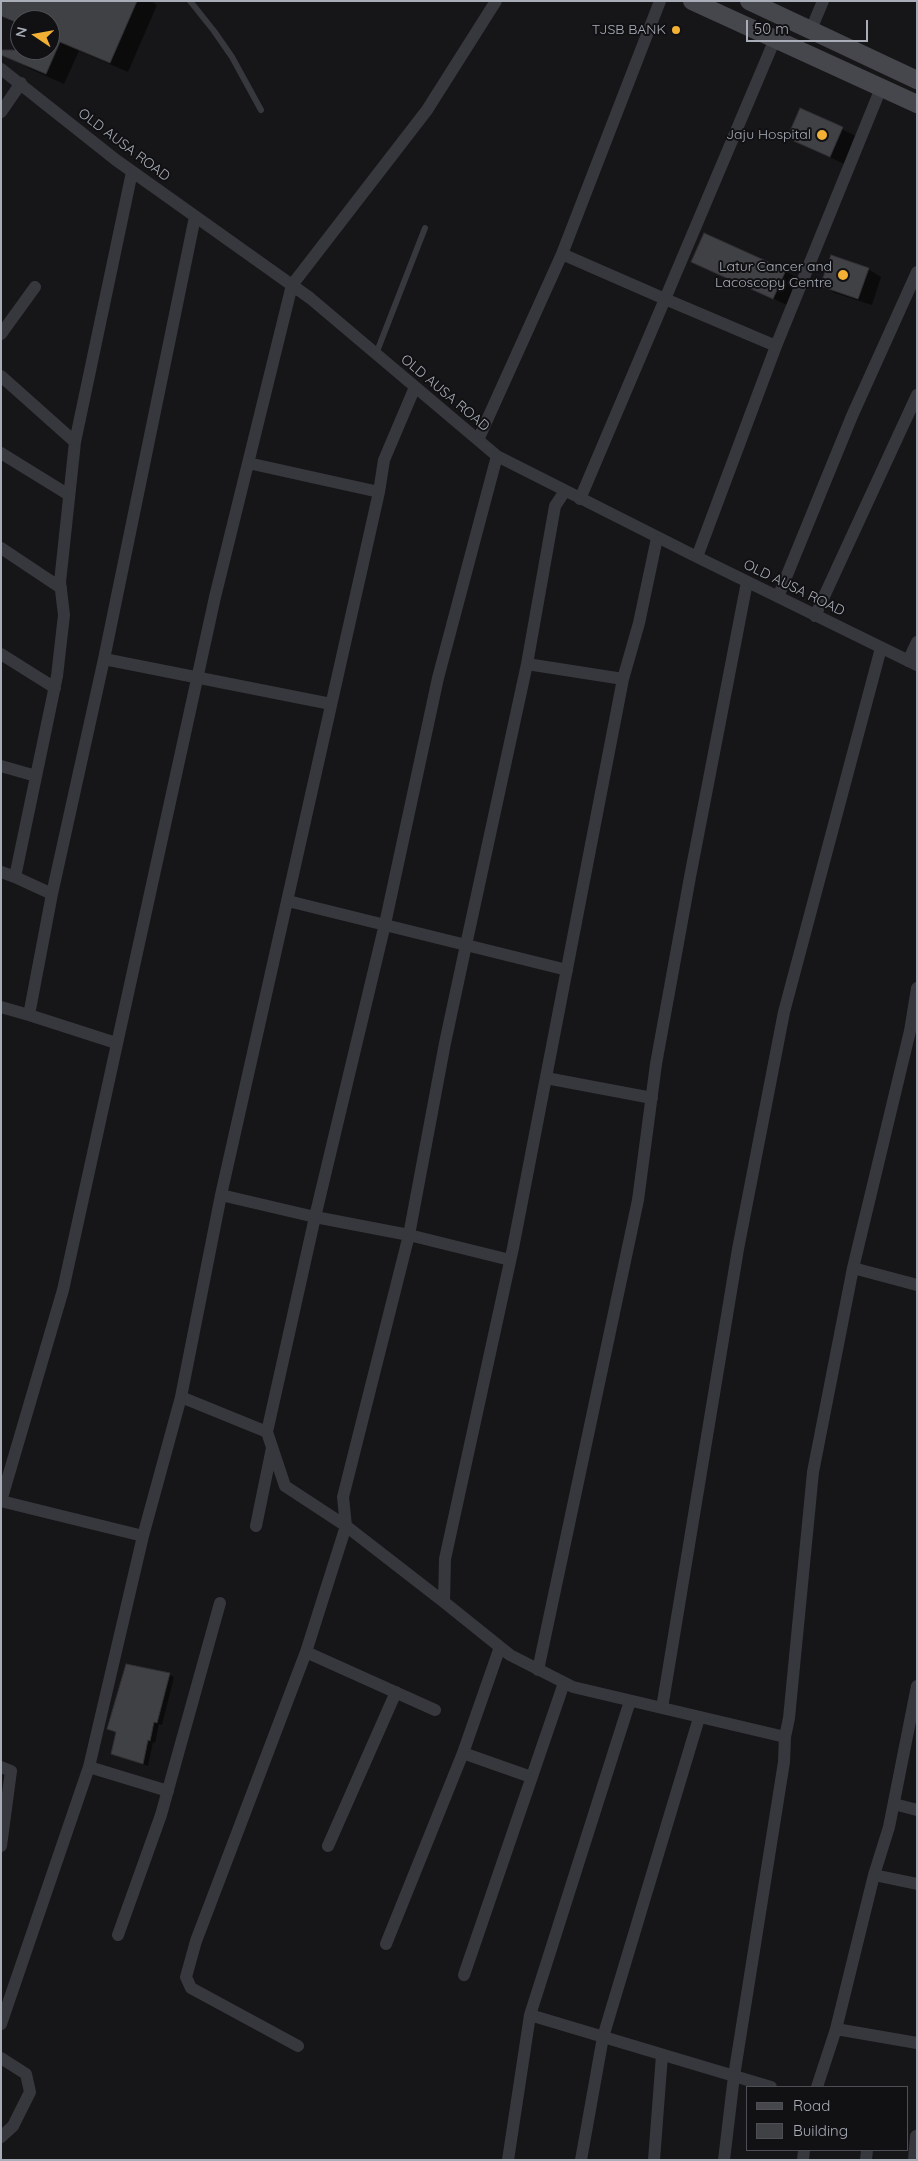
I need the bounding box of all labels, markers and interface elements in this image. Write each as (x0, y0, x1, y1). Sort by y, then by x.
north arrow (10, 10, 60, 60)
scale bar (748, 10, 870, 42)
text: 50 m (754, 19, 789, 38)
place label: TJSB BANK (592, 22, 666, 38)
marker: TJSB BANK (670, 24, 682, 36)
text: N (11, 25, 31, 39)
street label: OLD AUSA ROAD (75, 105, 173, 185)
place label: Jaju Hospital (726, 127, 811, 143)
marker: Jaju Hospital (815, 128, 829, 142)
place label: Latur Cancer and Lacoscopy Centre (715, 259, 832, 292)
marker: Latur Cancer and Lacoscopy Centre (836, 268, 850, 282)
street label: OLD AUSA ROAD (397, 351, 493, 435)
street label: OLD AUSA ROAD (741, 556, 847, 620)
legend (746, 2086, 908, 2151)
text: Road (793, 2096, 830, 2115)
text: Building (793, 2121, 848, 2140)

